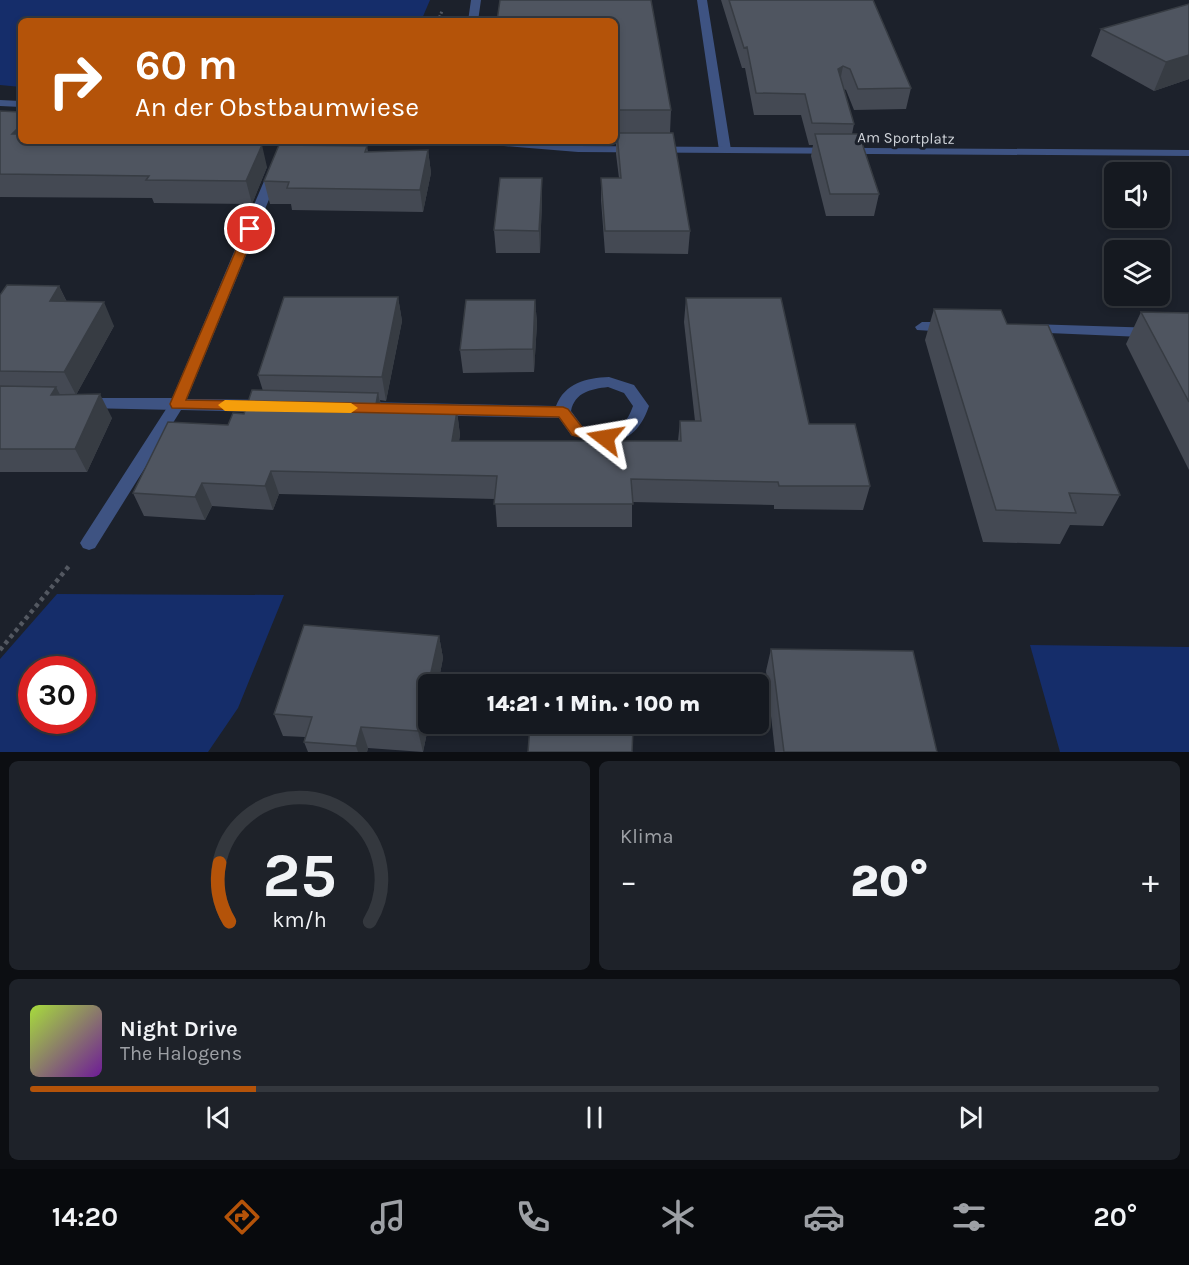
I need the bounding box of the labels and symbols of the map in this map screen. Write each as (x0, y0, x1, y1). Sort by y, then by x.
street label: Am Sportplatz (857, 128, 955, 148)
pin (224, 203, 275, 254)
position arrow (573, 406, 637, 470)
speed limit sign: 30 (18, 656, 96, 734)

